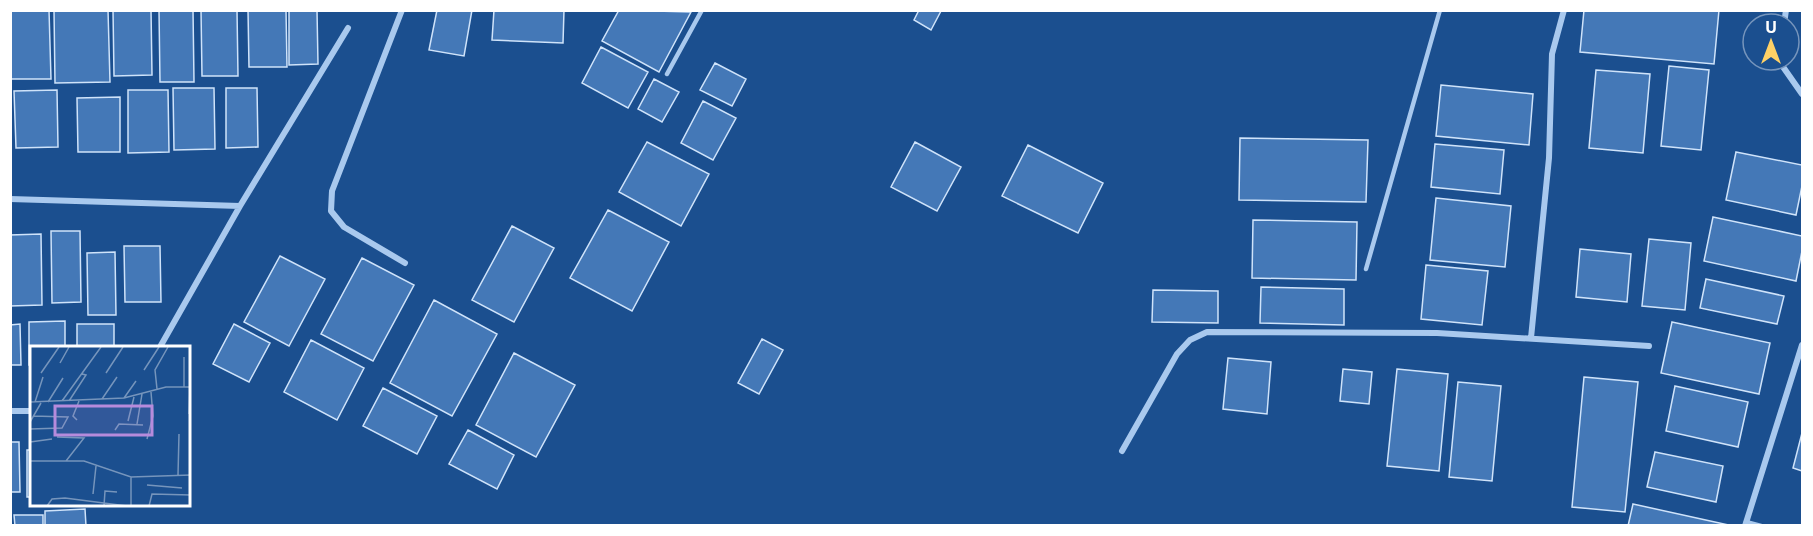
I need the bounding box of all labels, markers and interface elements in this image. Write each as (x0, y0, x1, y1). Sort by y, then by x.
north arrow (1741, 12, 1801, 72)
text: U (1765, 16, 1777, 38)
inset map (30, 346, 190, 506)

